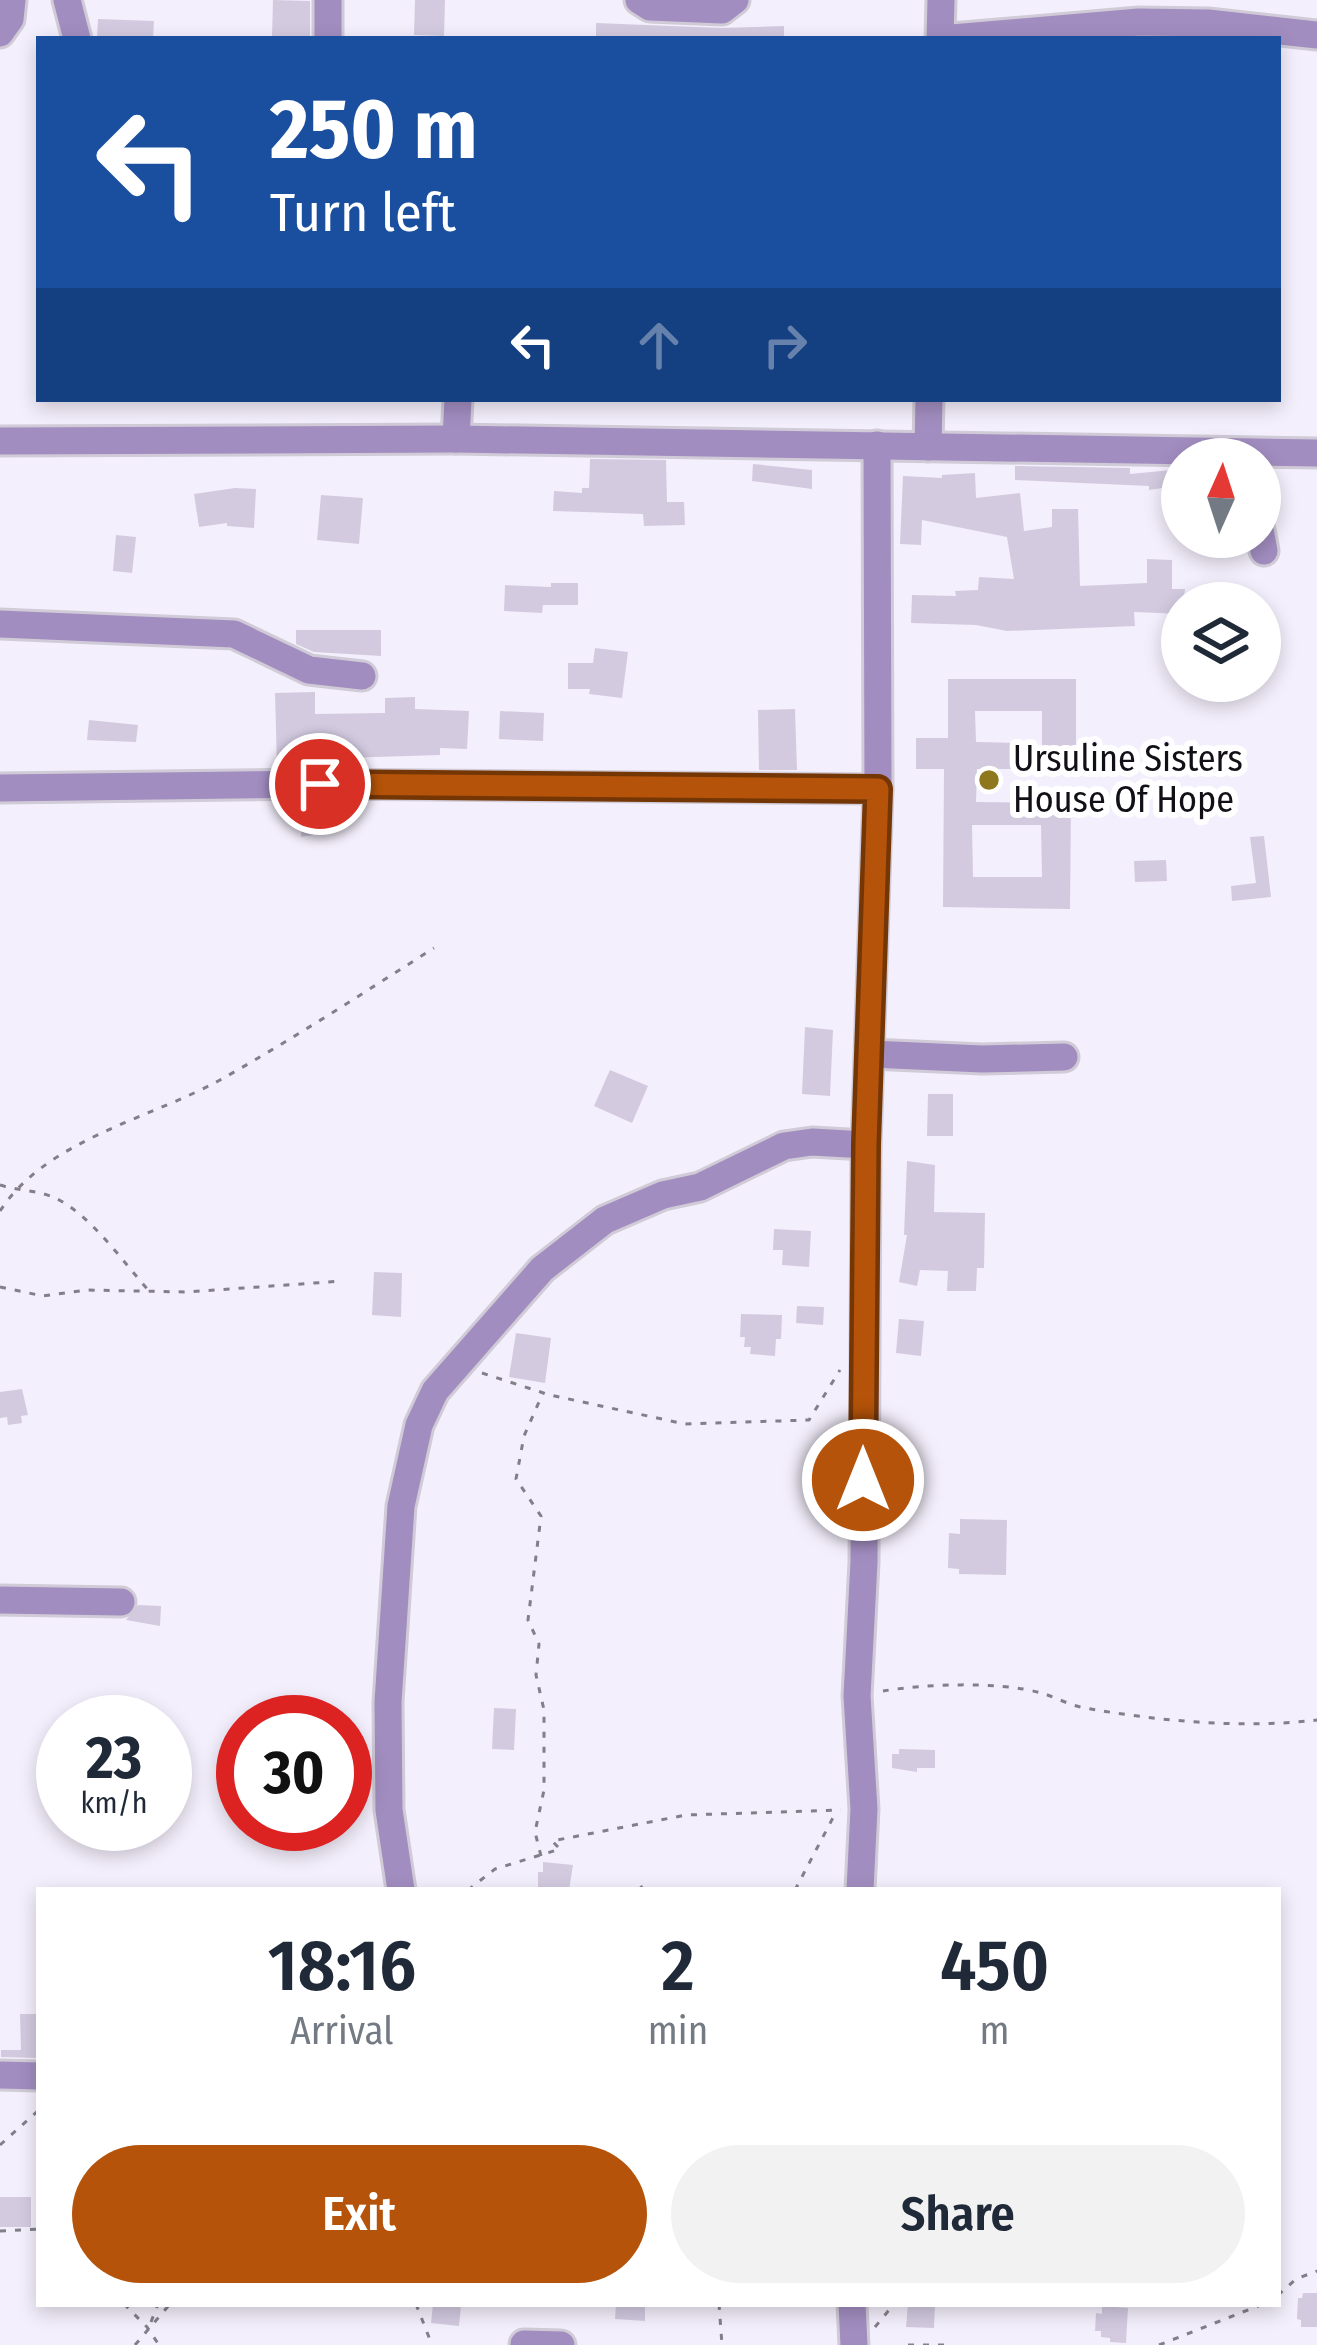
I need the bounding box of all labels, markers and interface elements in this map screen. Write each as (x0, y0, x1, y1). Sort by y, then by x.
text: 250 m (270, 79, 478, 180)
icon: left (72, 84, 228, 240)
text: Turn left (270, 181, 456, 245)
icon: left (500, 312, 566, 378)
icon: ahead (626, 312, 692, 378)
icon: right (752, 312, 818, 378)
north arrow (1161, 438, 1281, 558)
map controls (1161, 438, 1281, 702)
button: layers (1161, 582, 1281, 702)
pin (269, 733, 371, 835)
place label: Ursuline Sisters House Of Hope (1013, 737, 1243, 822)
icon: arrive (287, 751, 353, 817)
marker: Ursuline Sisters House Of Hope (976, 767, 1002, 793)
position arrow (800, 1417, 926, 1543)
speed limit sign: 30 (216, 1695, 372, 1851)
text: 23 (86, 1722, 142, 1794)
text: km/h (81, 1785, 147, 1821)
text: 18:16 (268, 1923, 416, 2009)
text: 2 (662, 1923, 695, 2009)
text: 450 (940, 1923, 1049, 2009)
text: Arrival (290, 2008, 394, 2054)
text: min (648, 2008, 708, 2054)
text: m (980, 2008, 1010, 2054)
button: Exit (72, 2145, 647, 2283)
button: Share (671, 2145, 1245, 2283)

